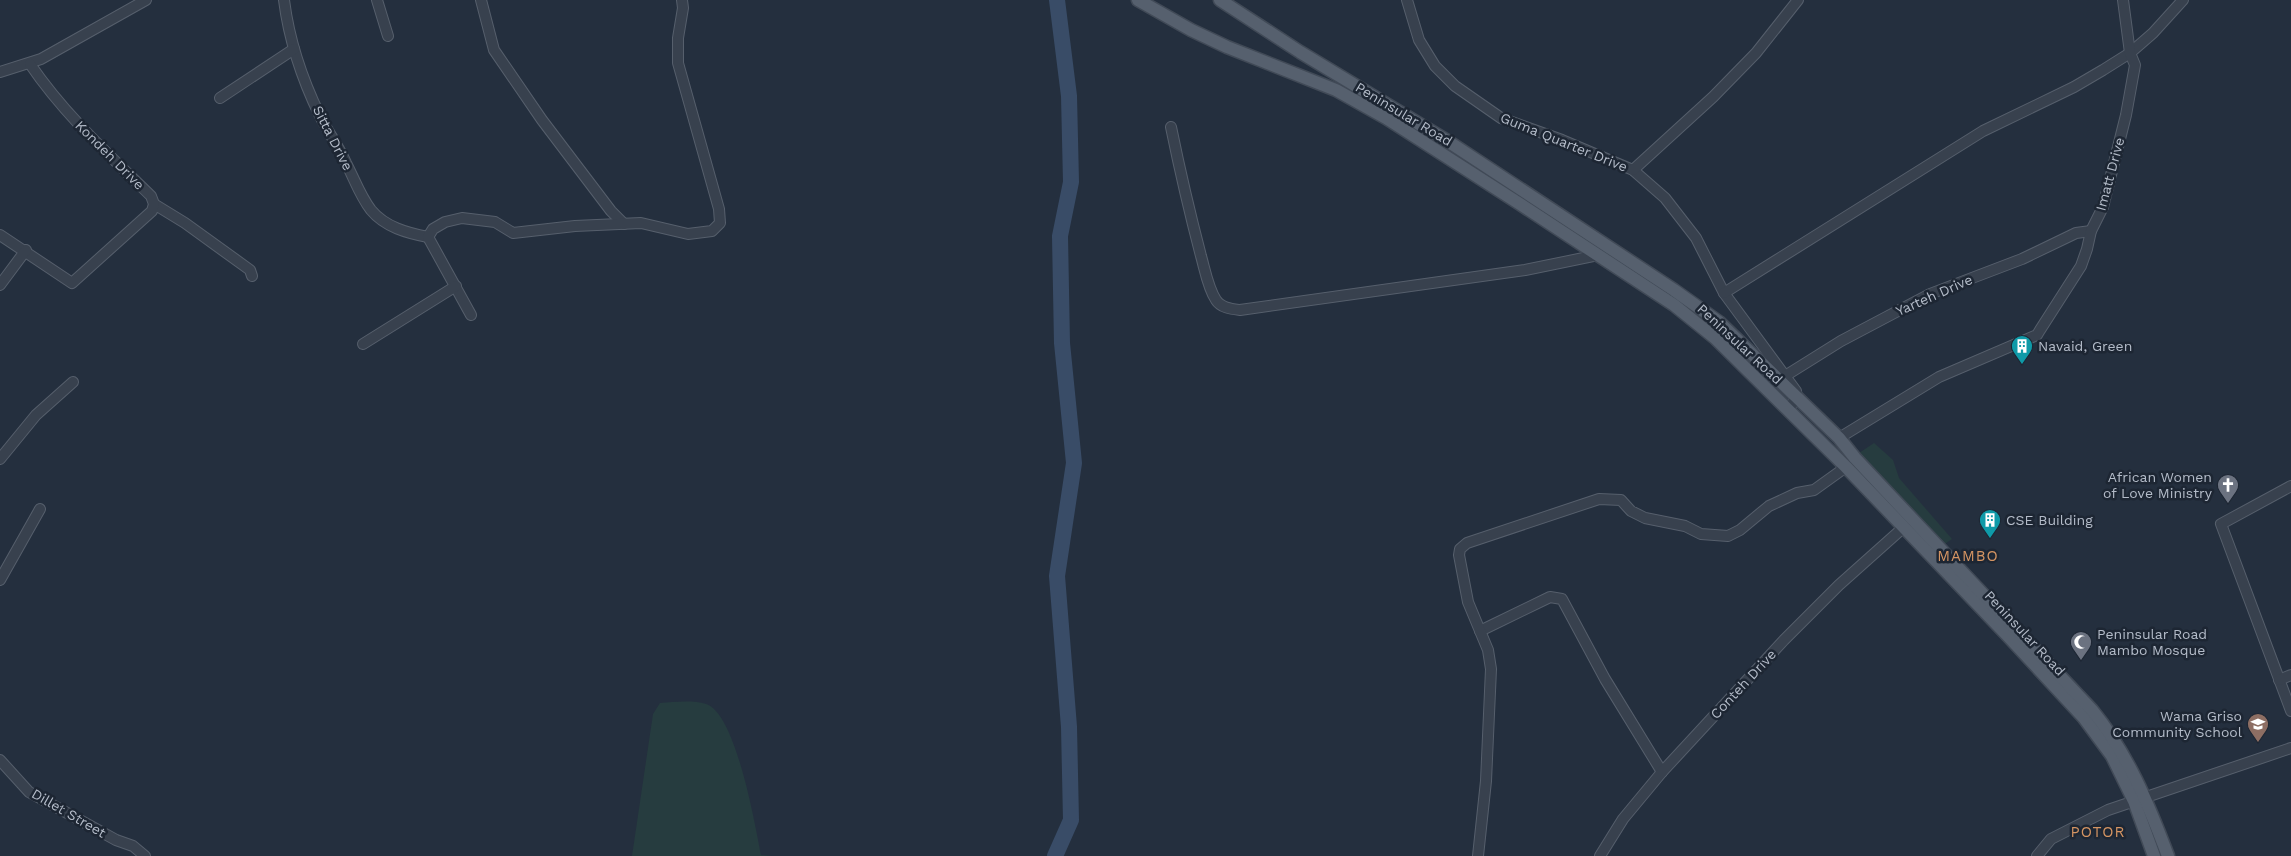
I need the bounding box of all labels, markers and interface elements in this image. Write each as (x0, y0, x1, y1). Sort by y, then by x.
street label: Peninsular Road (1353, 79, 1455, 149)
street label: Sitta Drive (310, 103, 356, 173)
street label: Guma Quarter Drive (1498, 109, 1630, 175)
street label: Kondeh Drive (72, 117, 148, 193)
street label: Imatt Drive (2093, 135, 2127, 213)
street label: Yarteh Drive (1893, 271, 1975, 319)
street label: Peninsular Road (1694, 301, 1786, 387)
building icon: Navaid, Green (2010, 334, 2034, 365)
place label: Navaid, Green (2038, 338, 2132, 354)
place label: African Women of Love Ministry (2103, 469, 2213, 501)
church icon: African Women of Love Ministry (2216, 473, 2240, 504)
building icon: CSE Building (1978, 508, 2002, 539)
place label: CSE Building (2006, 512, 2093, 528)
district label: MAMBO (1937, 547, 1999, 565)
street label: Peninsular Road (1982, 587, 2068, 679)
place label: Peninsular Road Mambo Mosque (2097, 626, 2207, 658)
mosque icon: Peninsular Road Mambo Mosque (2069, 630, 2093, 661)
street label: Conteh Drive (1707, 646, 1779, 722)
place label: Wama Griso Community School (2112, 708, 2243, 740)
school or university icon: Wama Griso Community School (2246, 712, 2270, 743)
street label: Dillet Street (29, 785, 109, 841)
district label: POTOR (2071, 823, 2125, 841)

